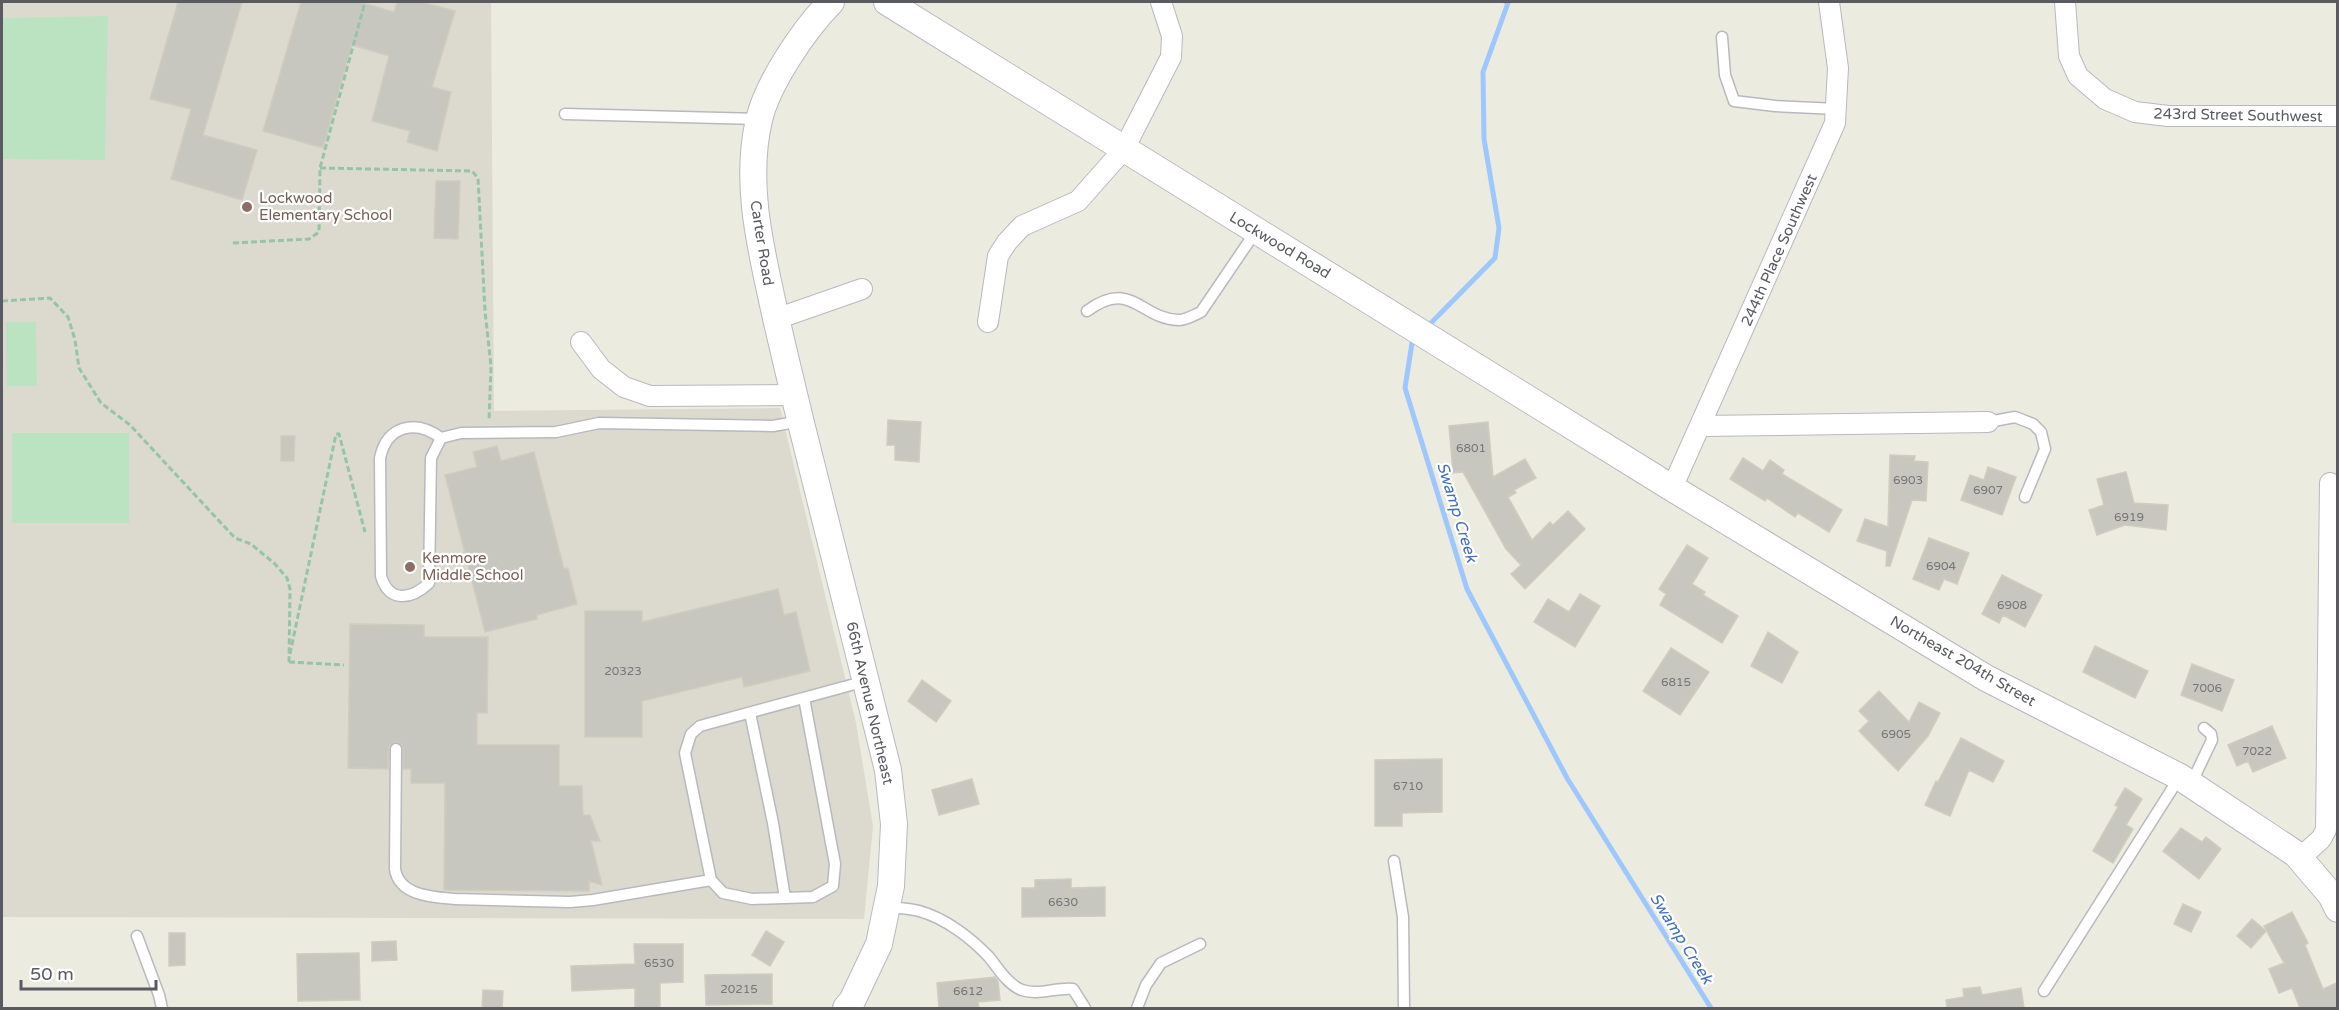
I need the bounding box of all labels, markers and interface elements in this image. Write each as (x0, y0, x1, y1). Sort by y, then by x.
street label: 243rd Street Southwest (2153, 105, 2323, 125)
street label: 244th Place Southwest (1737, 171, 1821, 329)
place label: Lockwood Elementary School (259, 189, 392, 224)
street label: Carter Road (746, 199, 778, 287)
marker: Lockwood Elementary School (240, 200, 254, 214)
street label: Lockwood Road (1226, 208, 1334, 282)
house number: 6801 (1456, 441, 1486, 455)
water label: Swamp Creek (1432, 460, 1482, 566)
house number: 6903 (1893, 473, 1923, 487)
house number: 6907 (1973, 483, 2003, 497)
house number: 6919 (2114, 510, 2144, 524)
place label: Kenmore Middle School (422, 549, 523, 584)
house number: 6904 (1926, 559, 1957, 573)
marker: Kenmore Middle School (403, 560, 417, 574)
house number: 6908 (1997, 598, 2027, 612)
street label: Northeast 204th Street (1887, 612, 2039, 710)
street label: 66th Avenue Northeast (842, 620, 898, 786)
house number: 20323 (604, 664, 642, 678)
house number: 6815 (1661, 675, 1691, 689)
house number: 7006 (2192, 681, 2222, 695)
house number: 6905 (1881, 727, 1911, 741)
house number: 7022 (2242, 744, 2272, 758)
house number: 6710 (1393, 779, 1424, 793)
water label: Swamp Creek (1645, 889, 1718, 989)
house number: 6630 (1048, 895, 1079, 909)
scale bar (21, 953, 156, 991)
house number: 6530 (644, 956, 675, 970)
text: 50 m (30, 963, 74, 985)
house number: 20215 (720, 982, 758, 996)
house number: 6612 (953, 984, 983, 998)

